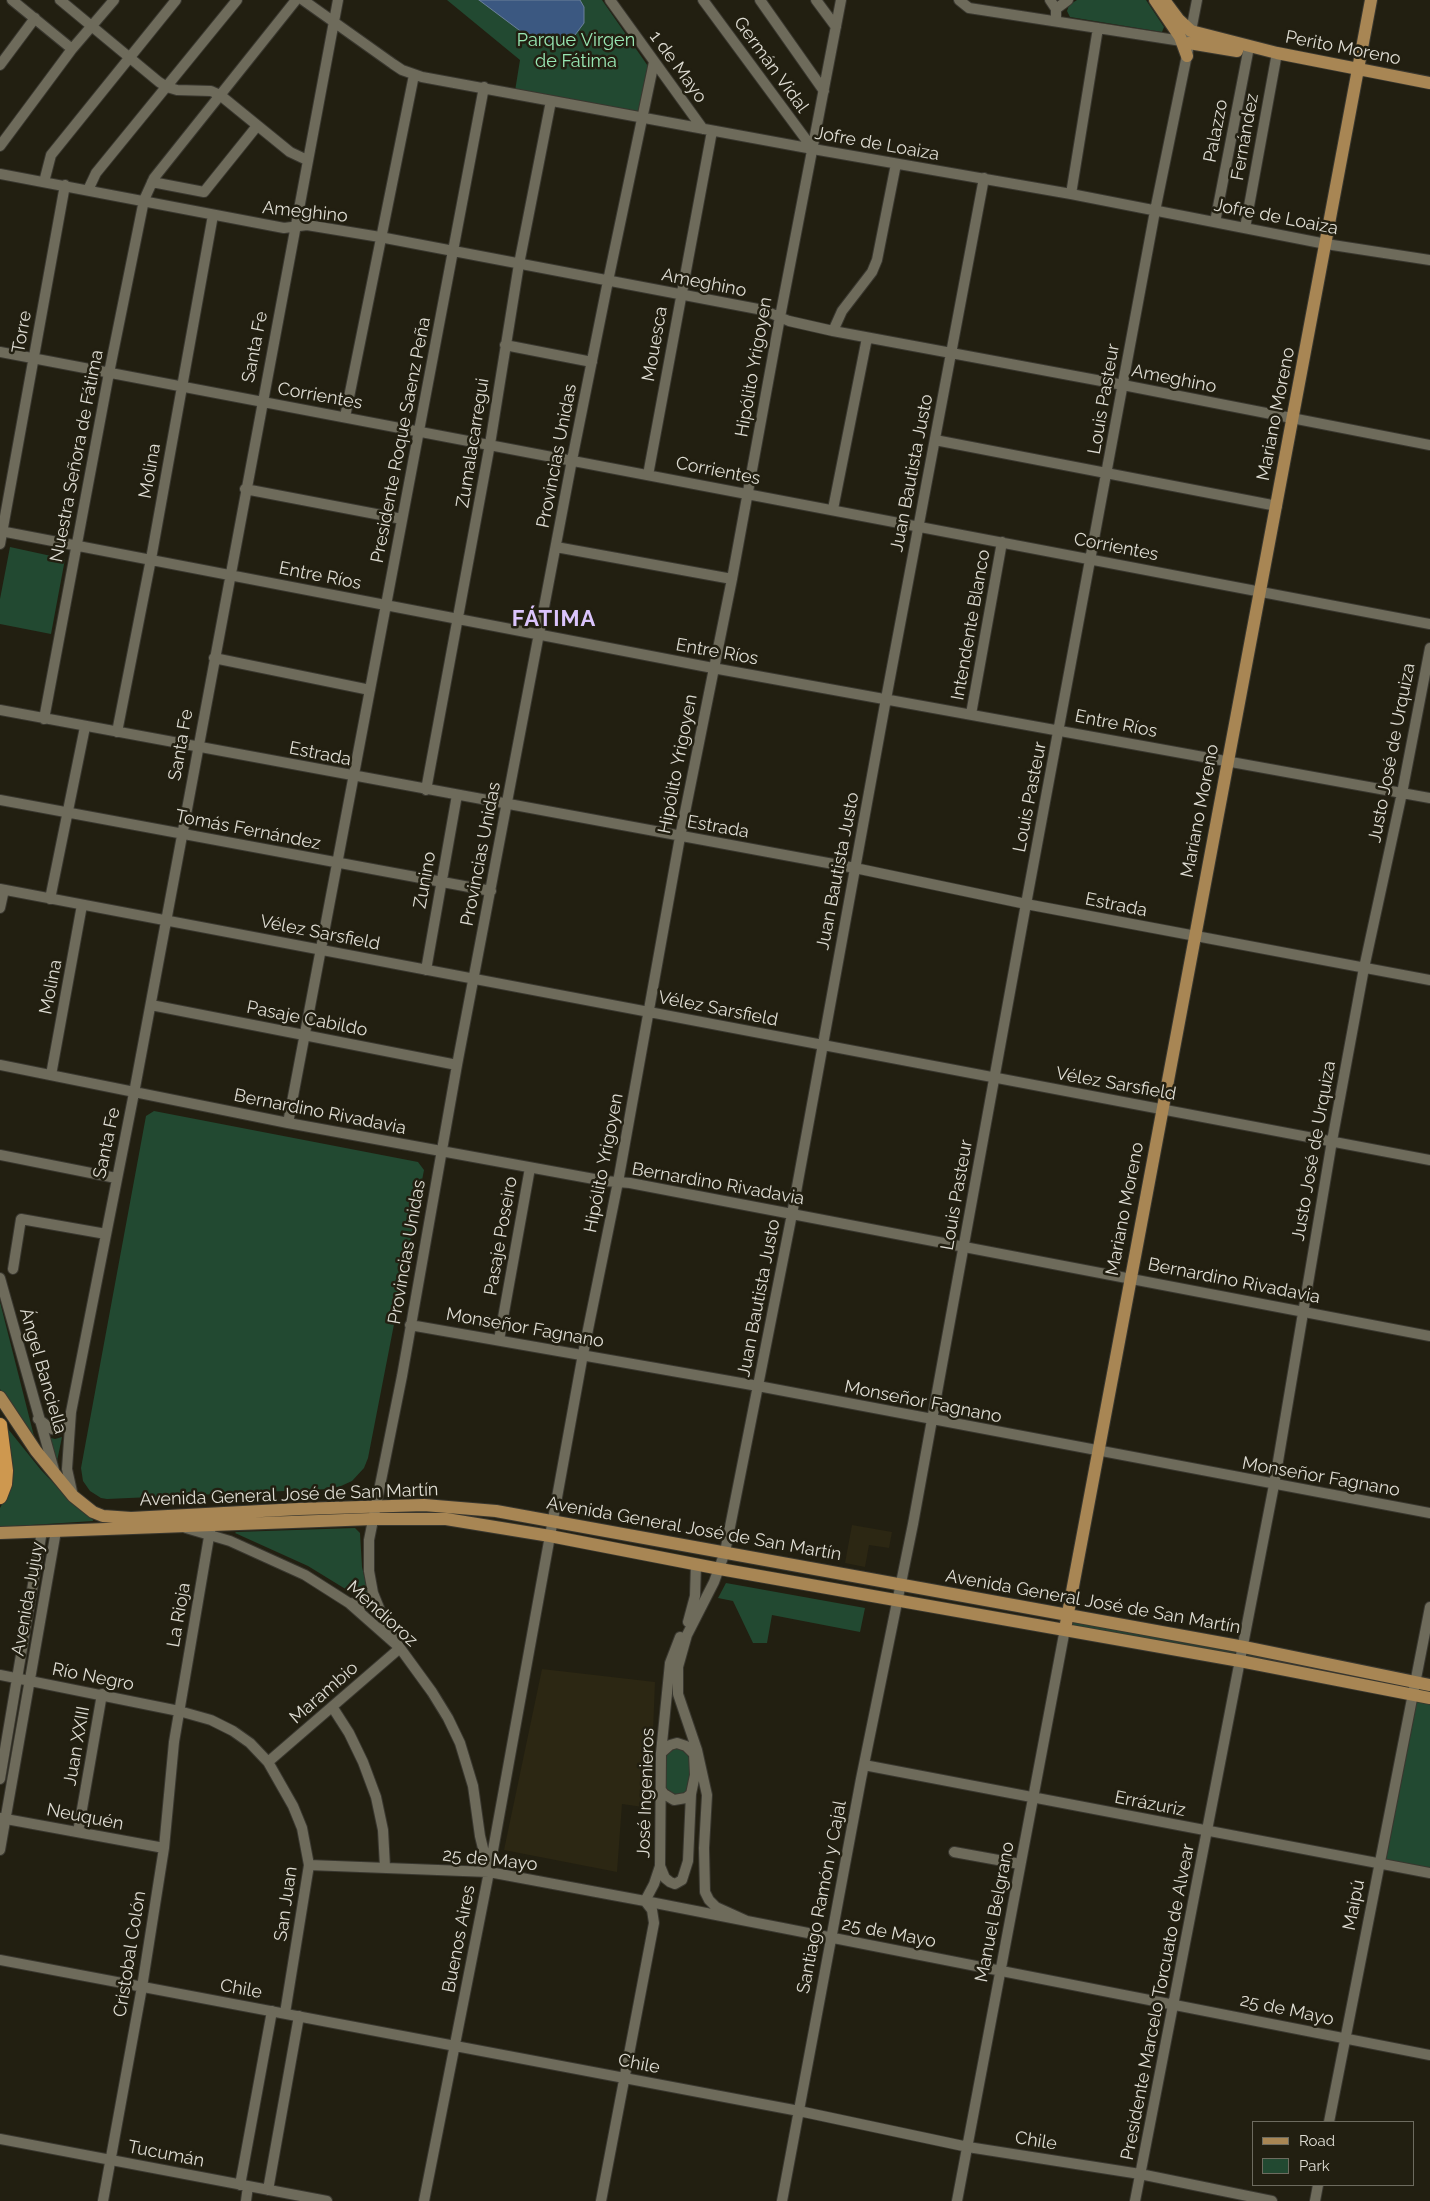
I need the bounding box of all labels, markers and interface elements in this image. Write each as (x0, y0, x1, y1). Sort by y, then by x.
street label: Germán Vidal (729, 13, 813, 117)
street label: Perito Moreno (1283, 26, 1403, 70)
street label: 1 de Mayo (645, 27, 711, 107)
park label: Parque Virgen de Fátima (517, 30, 635, 72)
street label: Fernández (1227, 92, 1263, 182)
street label: Palazzo (1199, 98, 1233, 164)
street label: Jofre de Loaiza (813, 122, 941, 166)
street label: Jofre de Loaiza (1212, 194, 1340, 240)
street label: Ameghino (261, 197, 349, 227)
street label: Ameghino (660, 264, 748, 302)
street label: Hipólito Yrigoyen (731, 295, 777, 439)
street label: Mouesca (638, 305, 672, 383)
street label: Torre (8, 309, 36, 355)
street label: Santa Fe (238, 310, 272, 384)
street label: Presidente Roque Saenz Peña (367, 315, 435, 565)
street label: Louis Pasteur (1084, 342, 1124, 456)
street label: Mariano Moreno (1252, 345, 1300, 483)
street label: Nuestra Señora de Fátima (46, 348, 108, 564)
street label: Ameghino (1130, 360, 1218, 398)
street label: Zumalacarregui (452, 377, 494, 509)
street label: Corrientes (276, 378, 364, 414)
street label: Provincias Unidas (532, 382, 582, 530)
street label: Juan Bautista Justo (886, 392, 938, 554)
street label: Molina (135, 442, 165, 500)
street label: Corrientes (674, 452, 762, 490)
street label: Corrientes (1072, 528, 1160, 566)
street label: Intendente Blanco (947, 548, 995, 702)
street label: Entre Ríos (277, 557, 363, 595)
district label: FÁTIMA (511, 606, 597, 632)
street label: Entre Ríos (674, 634, 760, 670)
street label: Justo José de Urquiza (1364, 661, 1420, 845)
street label: Hipólito Yrigoyen (654, 692, 702, 836)
street label: Entre Ríos (1073, 705, 1159, 743)
street label: Santa Fe (164, 708, 198, 782)
street label: Estrada (287, 737, 353, 771)
street label: Louis Pasteur (1009, 740, 1051, 854)
street label: Mariano Moreno (1176, 742, 1224, 880)
street label: Provincias Unidas (456, 780, 506, 928)
street label: Juan Bautista Justo (812, 790, 864, 952)
street label: Tomás Fernández (174, 805, 322, 855)
street label: Estrada (685, 811, 751, 843)
street label: Zunino (409, 850, 441, 910)
street label: Estrada (1083, 888, 1149, 922)
street label: Vélez Sarsfield (258, 911, 382, 955)
street label: Molina (35, 958, 67, 1016)
street label: Vélez Sarsfield (656, 987, 780, 1031)
street label: Pasaje Cabildo (245, 997, 369, 1041)
street label: Justo José de Urquiza (1288, 1059, 1340, 1243)
street label: Vélez Sarsfield (1054, 1063, 1178, 1105)
street label: Bernardino Rivadavia (232, 1085, 408, 1139)
street label: Hipólito Yrigoyen (580, 1091, 628, 1235)
street label: Santa Fe (89, 1105, 125, 1181)
street label: Louis Pasteur (937, 1138, 977, 1252)
street label: Mariano Moreno (1101, 1140, 1149, 1278)
street label: Bernardino Rivadavia (630, 1158, 806, 1210)
street label: Pasaje Poseiro (480, 1175, 522, 1297)
street label: Provincias Unidas (384, 1178, 430, 1326)
street label: Juan Bautista Justo (733, 1217, 785, 1379)
street label: Bernardino Rivadavia (1146, 1254, 1322, 1308)
street label: Monseñor Fagnano (444, 1303, 606, 1353)
street label: Ángel Banciella (15, 1305, 71, 1437)
street label: Monseñor Fagnano (842, 1376, 1004, 1428)
street label: Monseñor Fagnano (1240, 1452, 1402, 1502)
street label: Avenida General José de San Martín (139, 1479, 439, 1511)
street label: Avenida General José de San Martín (545, 1492, 843, 1566)
street label: Avenida Jujuy (7, 1540, 49, 1658)
street label: Avenida General José de San Martín (944, 1565, 1242, 1639)
street label: Mendioroz (342, 1577, 422, 1651)
street label: La Rioja (163, 1581, 195, 1649)
street label: Marambio (285, 1657, 363, 1729)
street label: Río Negro (50, 1658, 136, 1696)
street label: Juan XXIII (59, 1705, 95, 1787)
street label: José Ingenieros (633, 1728, 659, 1858)
street label: Errázuriz (1113, 1787, 1187, 1821)
street label: Neuquén (45, 1799, 125, 1835)
street label: Santiago Ramón y Cajal (793, 1799, 851, 1995)
street label: Manuel Belgrano (971, 1840, 1019, 1984)
street label: Presidente Marcelo Torcuato de Alvear (1117, 1842, 1199, 2162)
street label: 25 de Mayo (441, 1844, 539, 1876)
street label: San Juan (270, 1865, 302, 1943)
street label: Maipú (1339, 1878, 1369, 1932)
street label: Buenos Aires (438, 1883, 480, 1995)
street label: Cristobal Colón (109, 1889, 151, 2019)
street label: 25 de Mayo (840, 1913, 938, 1953)
street label: Chile (218, 1975, 264, 2003)
street label: 25 de Mayo (1238, 1990, 1336, 2030)
street label: Chile (616, 2049, 662, 2079)
legend (1252, 2121, 1415, 2186)
street label: Chile (1013, 2127, 1059, 2155)
text: Road (1299, 2132, 1335, 2150)
street label: Tucumán (126, 2136, 206, 2172)
text: Park (1299, 2157, 1330, 2175)

